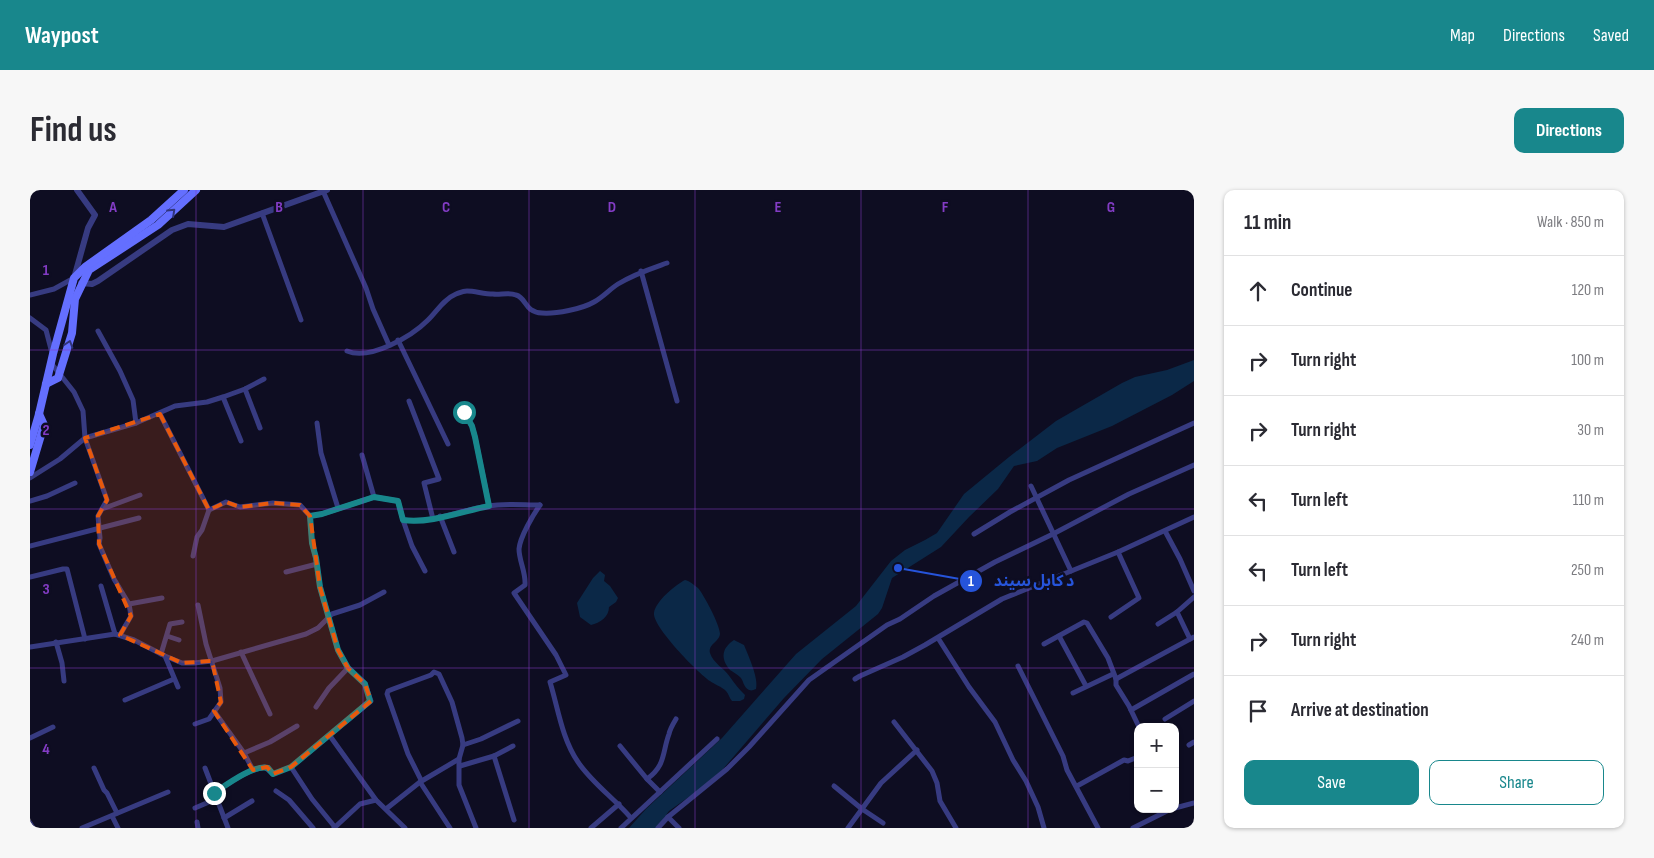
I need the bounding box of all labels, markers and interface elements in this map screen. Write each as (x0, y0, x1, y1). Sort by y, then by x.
text: Waypost (25, 21, 99, 50)
text: Map (1450, 25, 1475, 46)
text: Directions (1503, 25, 1565, 46)
text: Saved (1593, 25, 1629, 46)
button: Directions (1514, 108, 1624, 153)
text: Find us (30, 109, 117, 152)
text: A (108, 198, 117, 217)
text: B (275, 198, 283, 217)
text: C (442, 198, 450, 217)
text: D (608, 198, 616, 217)
text: E (775, 198, 782, 217)
text: F (942, 198, 949, 217)
text: G (1107, 198, 1115, 217)
one-way arrow (167, 209, 176, 218)
text: 11 min (1244, 210, 1291, 235)
text: Walk · 850 m (1537, 213, 1604, 232)
text: 1 (43, 261, 50, 280)
icon: ahead (1244, 277, 1272, 305)
text: Continue (1291, 279, 1352, 302)
text: 120 m (1572, 281, 1604, 300)
one-way arrow (63, 340, 73, 349)
icon: right (1244, 347, 1272, 375)
text: Turn right (1291, 349, 1356, 372)
text: 100 m (1571, 351, 1604, 370)
route start (453, 401, 476, 424)
icon: right (1244, 417, 1272, 445)
text: Turn right (1291, 419, 1356, 442)
text: 2 (42, 421, 50, 440)
text: 30 m (1577, 421, 1604, 440)
icon: left (1244, 487, 1272, 515)
text: Turn left (1291, 489, 1348, 512)
text: 110 m (1573, 491, 1604, 510)
icon: left (1244, 557, 1272, 585)
text: Turn left (1291, 559, 1348, 582)
text: 250 m (1571, 561, 1604, 580)
callout: د کابل سيند (958, 565, 1084, 596)
text: 1 (968, 572, 974, 591)
text: د کابل سيند (994, 572, 1074, 591)
text: 3 (42, 580, 50, 599)
icon: right (1244, 627, 1272, 655)
text: Turn right (1291, 629, 1356, 652)
text: 240 m (1571, 631, 1604, 650)
icon: arrive (1244, 697, 1272, 725)
text: Arrive at destination (1291, 699, 1429, 722)
map controls (1134, 723, 1179, 813)
button: + (1134, 723, 1179, 768)
text: 4 (42, 740, 50, 759)
button: Save (1244, 760, 1419, 805)
button: Share (1429, 760, 1604, 805)
button: − (1134, 768, 1179, 813)
route end (203, 782, 226, 805)

